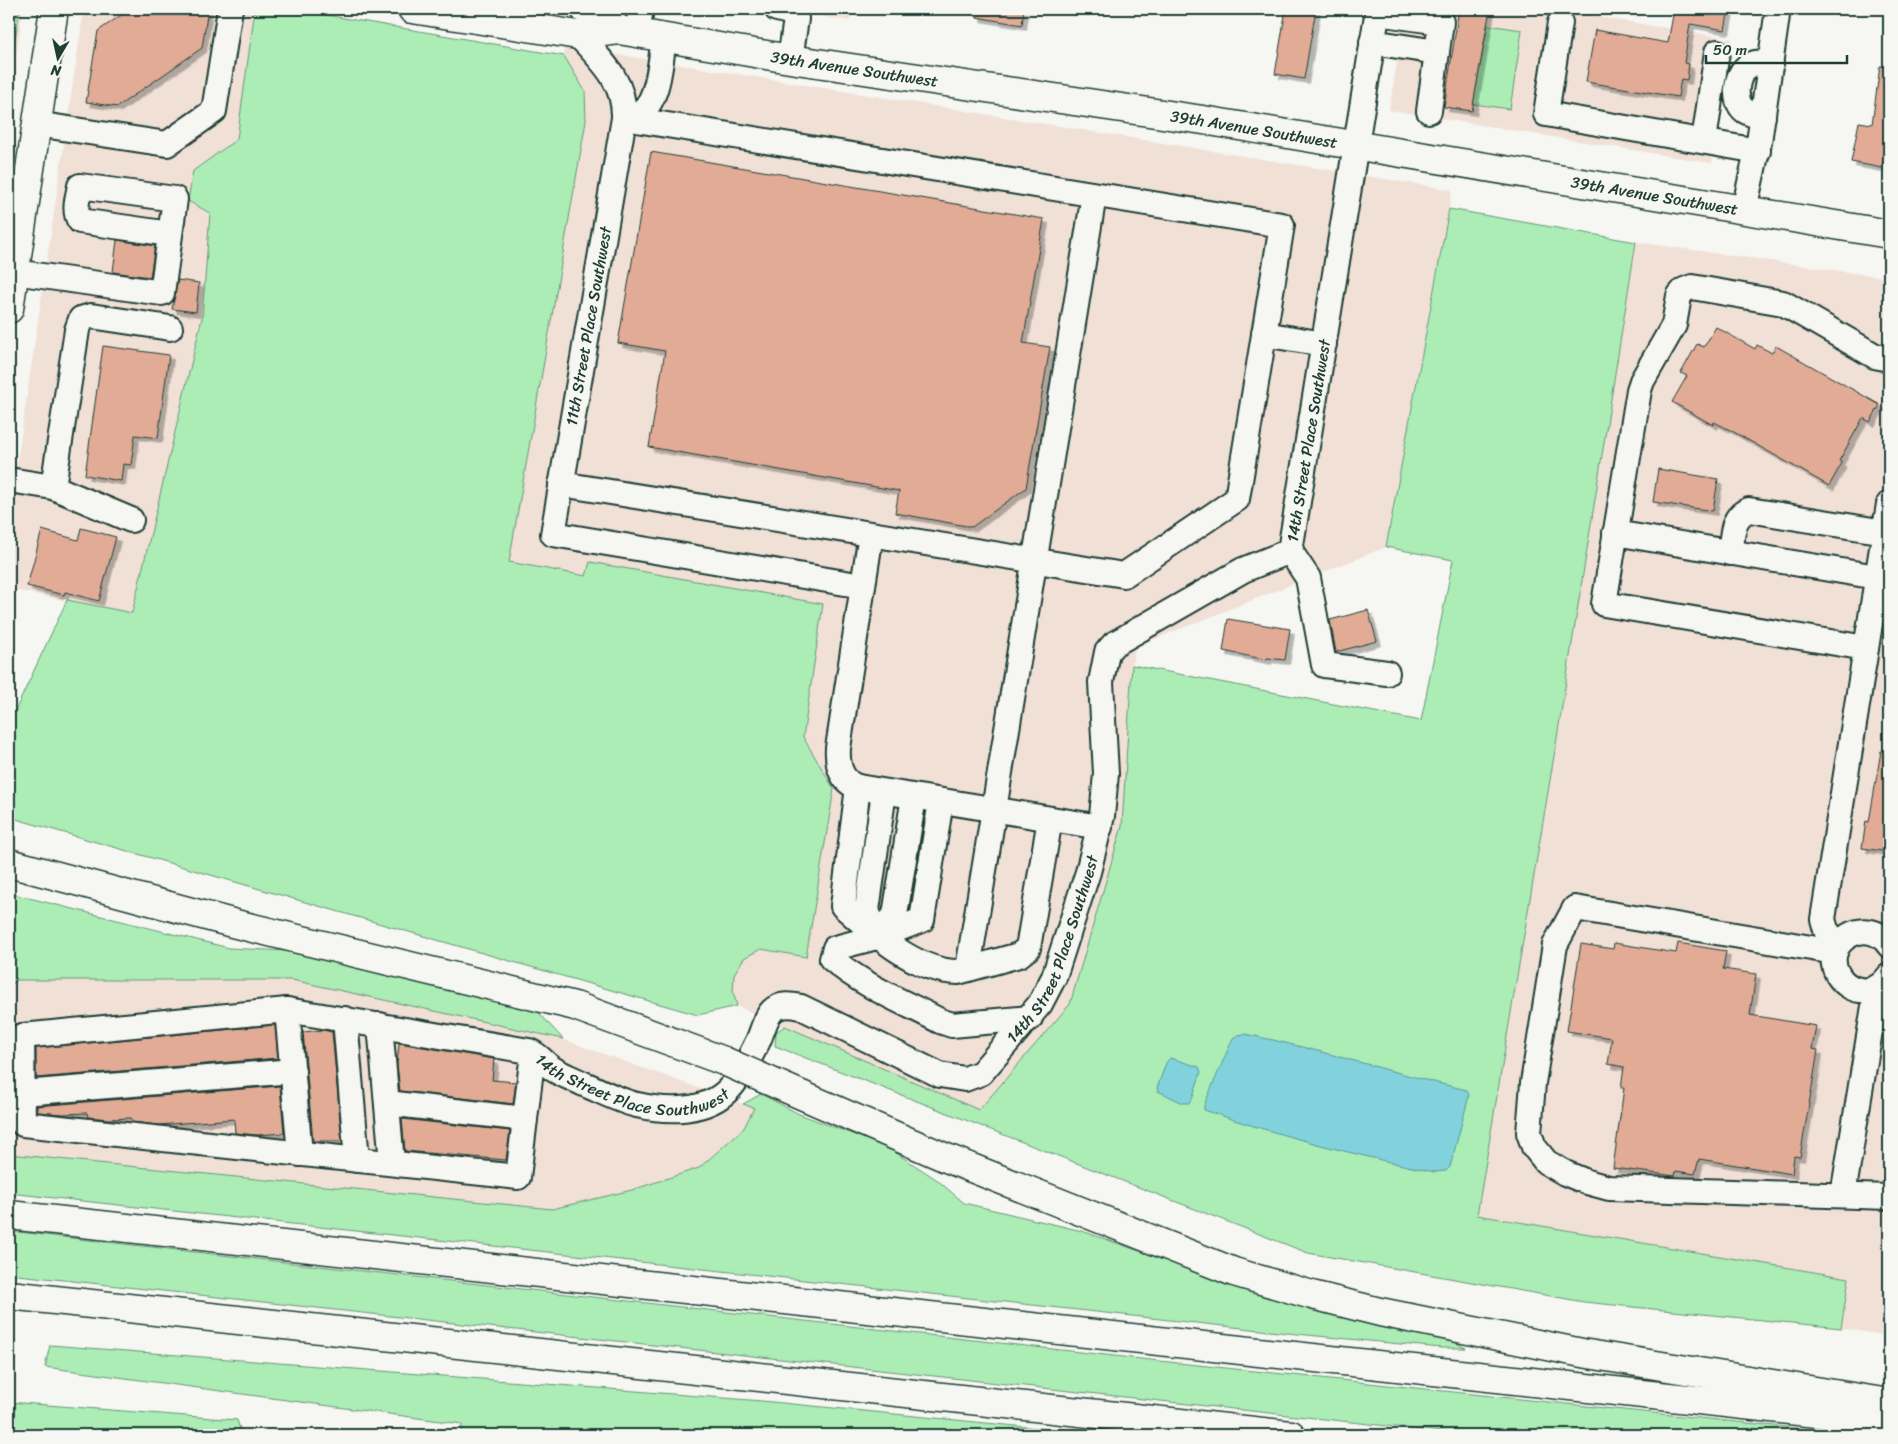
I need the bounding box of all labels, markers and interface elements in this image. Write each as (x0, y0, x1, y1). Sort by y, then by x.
north arrow (32, 32, 82, 82)
scale bar (1706, 32, 1847, 64)
text: 50 m (1713, 37, 1748, 63)
street label: 39th Avenue Southwest (769, 42, 940, 96)
text: N (49, 57, 64, 84)
street label: 39th Avenue Southwest (1169, 101, 1340, 157)
street label: 39th Avenue Southwest (1569, 167, 1740, 224)
street label: 11th Street Place Southwest (557, 224, 620, 428)
street label: 14th Street Place Southwest (1278, 337, 1339, 544)
street label: 14th Street Place Southwest (999, 851, 1107, 1050)
street label: 14th Street Place Southwest (528, 1046, 737, 1124)

